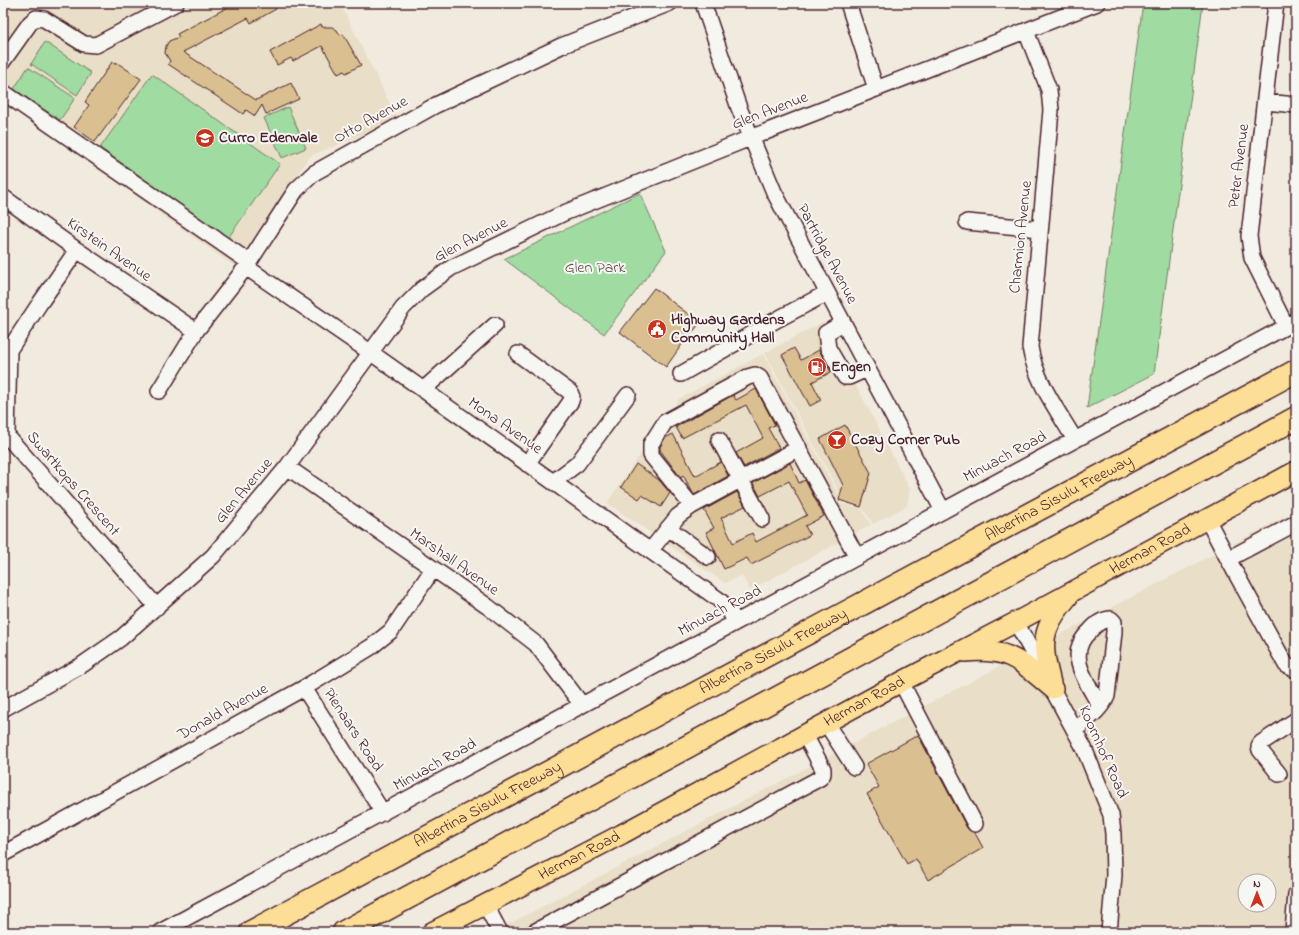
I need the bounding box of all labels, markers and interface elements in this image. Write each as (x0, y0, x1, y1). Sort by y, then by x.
street label: Glen Avenue (729, 85, 812, 136)
street label: Otto Avenue (330, 89, 413, 150)
street label: Peter Avenue (1222, 122, 1256, 210)
place label: Curro Edenvale (219, 126, 318, 150)
school or university icon: Curro Edenvale (194, 127, 216, 149)
street label: Charmion Avenue (1003, 179, 1039, 295)
street label: Partridge Avenue (791, 200, 864, 309)
street label: Glen Avenue (430, 211, 513, 269)
street label: Kirstein Avenue (62, 212, 157, 289)
park label: Glen Park (565, 256, 626, 280)
place label: Highway Gardens Community Hall (671, 308, 785, 351)
public building icon: Highway Gardens Community Hall (646, 318, 668, 340)
place label: Engen (831, 355, 871, 380)
fuel station icon: Engen (806, 356, 828, 378)
street label: Mona Avenue (463, 391, 548, 461)
street label: Minuach Road (959, 425, 1051, 489)
street label: Swartkops Crescent (20, 426, 126, 542)
place label: Cozy Corner Pub (851, 428, 960, 453)
bar icon: Cozy Corner Pub (826, 429, 848, 451)
street label: Albertina Sisulu Freeway (981, 449, 1137, 548)
street label: Glen Avenue (209, 452, 279, 529)
street label: Herman Road (1106, 518, 1195, 581)
street label: Marshall Avenue (404, 522, 505, 602)
street label: Minuach Road (674, 579, 766, 643)
street label: Albertina Sisulu Freeway (695, 602, 852, 701)
street label: Herman Road (820, 670, 909, 734)
street label: Donald Avenue (173, 677, 273, 747)
street label: Pienaars Road (317, 683, 389, 777)
street label: Koornhof Road (1072, 702, 1134, 802)
street label: Minuach Road (389, 732, 481, 798)
street label: Albertina Sisulu Freeway (410, 755, 566, 854)
street label: Herman Road (534, 825, 625, 887)
north arrow (1237, 873, 1277, 913)
text: N (1253, 876, 1261, 892)

